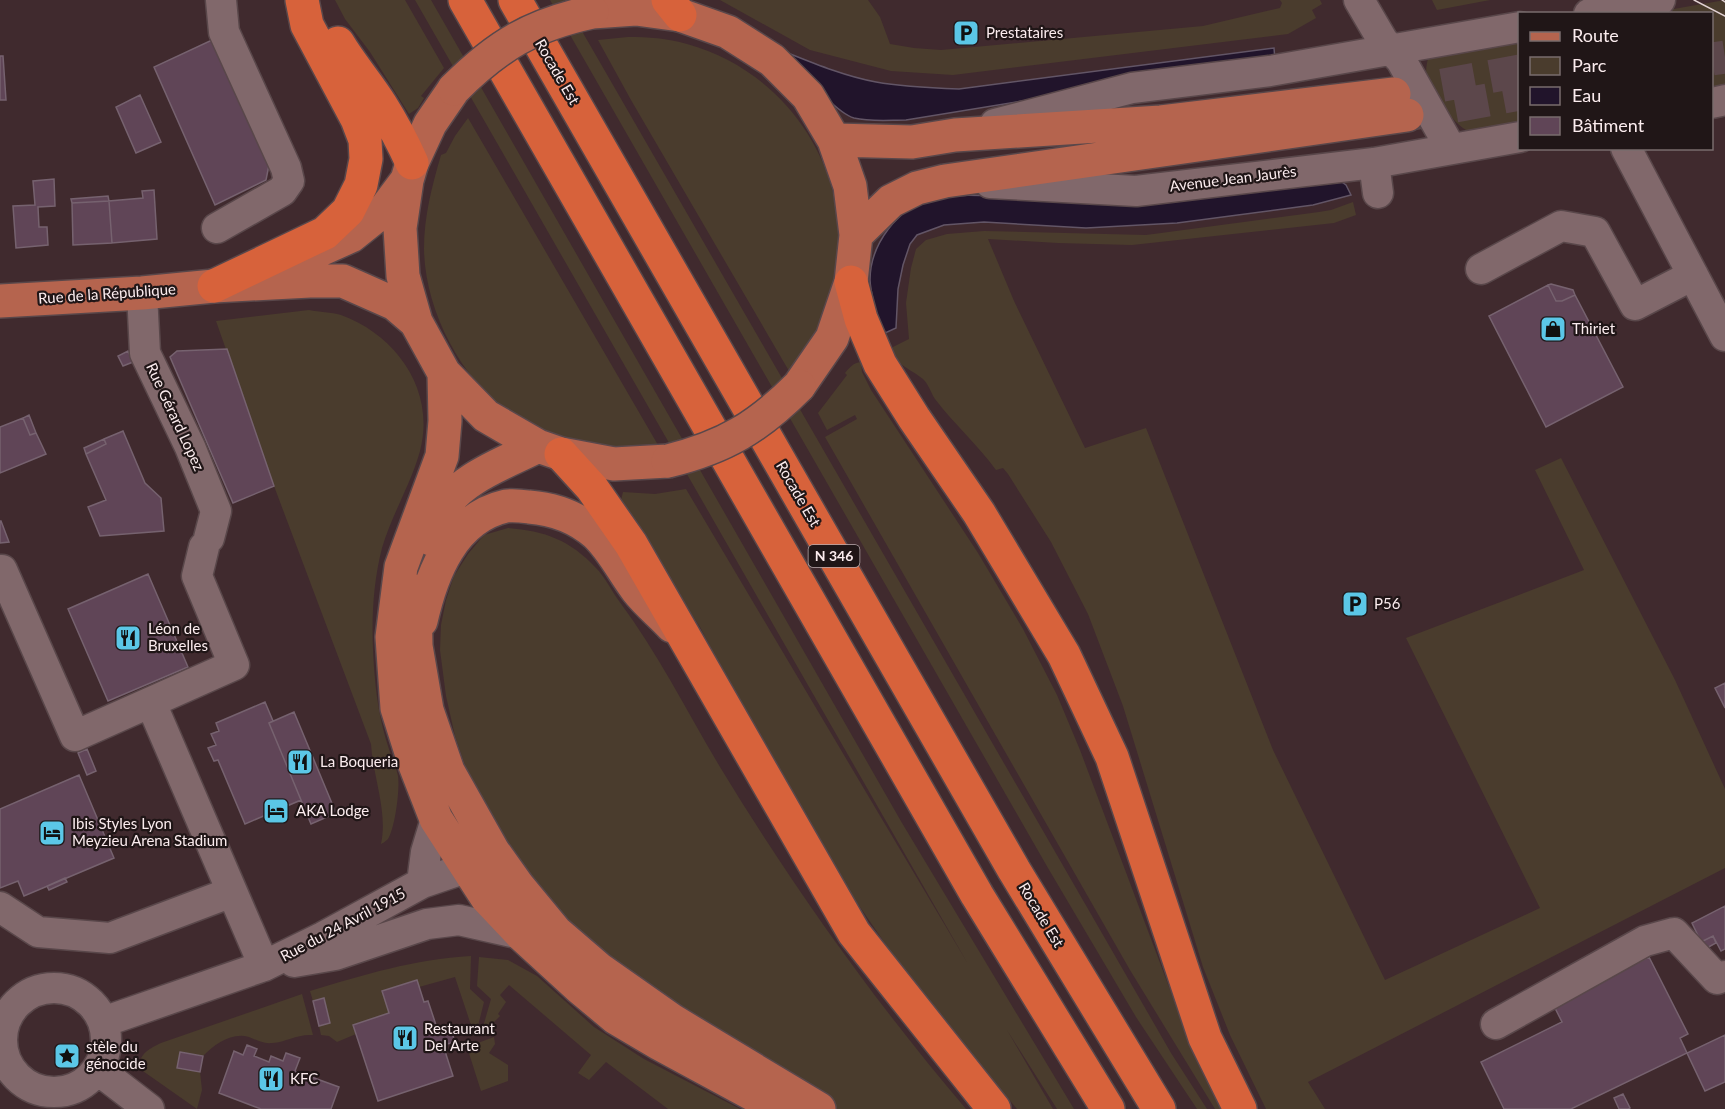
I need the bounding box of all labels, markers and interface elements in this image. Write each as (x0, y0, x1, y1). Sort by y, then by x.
legend (1518, 12, 1713, 150)
parking icon: Prestataires (951, 18, 981, 48)
place label: Prestataires (986, 23, 1063, 41)
text: Route (1572, 24, 1619, 46)
street label: Rocade Est (532, 36, 584, 108)
text: Parc (1572, 54, 1607, 76)
text: Eau (1572, 84, 1601, 106)
text: Bâtiment (1572, 114, 1645, 136)
street label: Avenue Jean Jaurès (1168, 161, 1297, 195)
street label: Rue de la République (37, 279, 176, 307)
shop icon: Thiriet (1538, 314, 1568, 344)
place label: Thiriet (1572, 319, 1616, 337)
street label: Rue Gérard Lopez (143, 360, 209, 474)
street label: Rocade Est (773, 458, 825, 530)
road number: N 346 (808, 545, 860, 567)
parking icon: P56 (1340, 589, 1370, 619)
place label: P56 (1374, 594, 1401, 612)
place label: Léon de Bruxelles (148, 619, 208, 654)
restaurant icon: Léon de Bruxelles (113, 623, 143, 653)
restaurant icon: La Boqueria (285, 747, 315, 777)
place label: La Boqueria (320, 752, 398, 770)
hotel icon: AKA Lodge (261, 796, 291, 826)
place label: AKA Lodge (296, 801, 369, 819)
place label: Ibis Styles Lyon Meyzieu Arena Stadium (72, 814, 227, 849)
hotel icon: Ibis Styles Lyon Meyzieu Arena Stadium (37, 818, 67, 848)
street label: Rocade Est (1015, 879, 1069, 951)
street label: Rue du 24 Avril 1915 (277, 884, 408, 965)
place label: Restaurant Del Arte (424, 1019, 496, 1054)
restaurant icon: Restaurant Del Arte (390, 1023, 420, 1053)
place label: stèle du génocide (86, 1037, 146, 1072)
place icon: stèle du génocide (52, 1041, 82, 1071)
restaurant icon: KFC (256, 1064, 286, 1094)
place label: KFC (290, 1069, 318, 1087)

